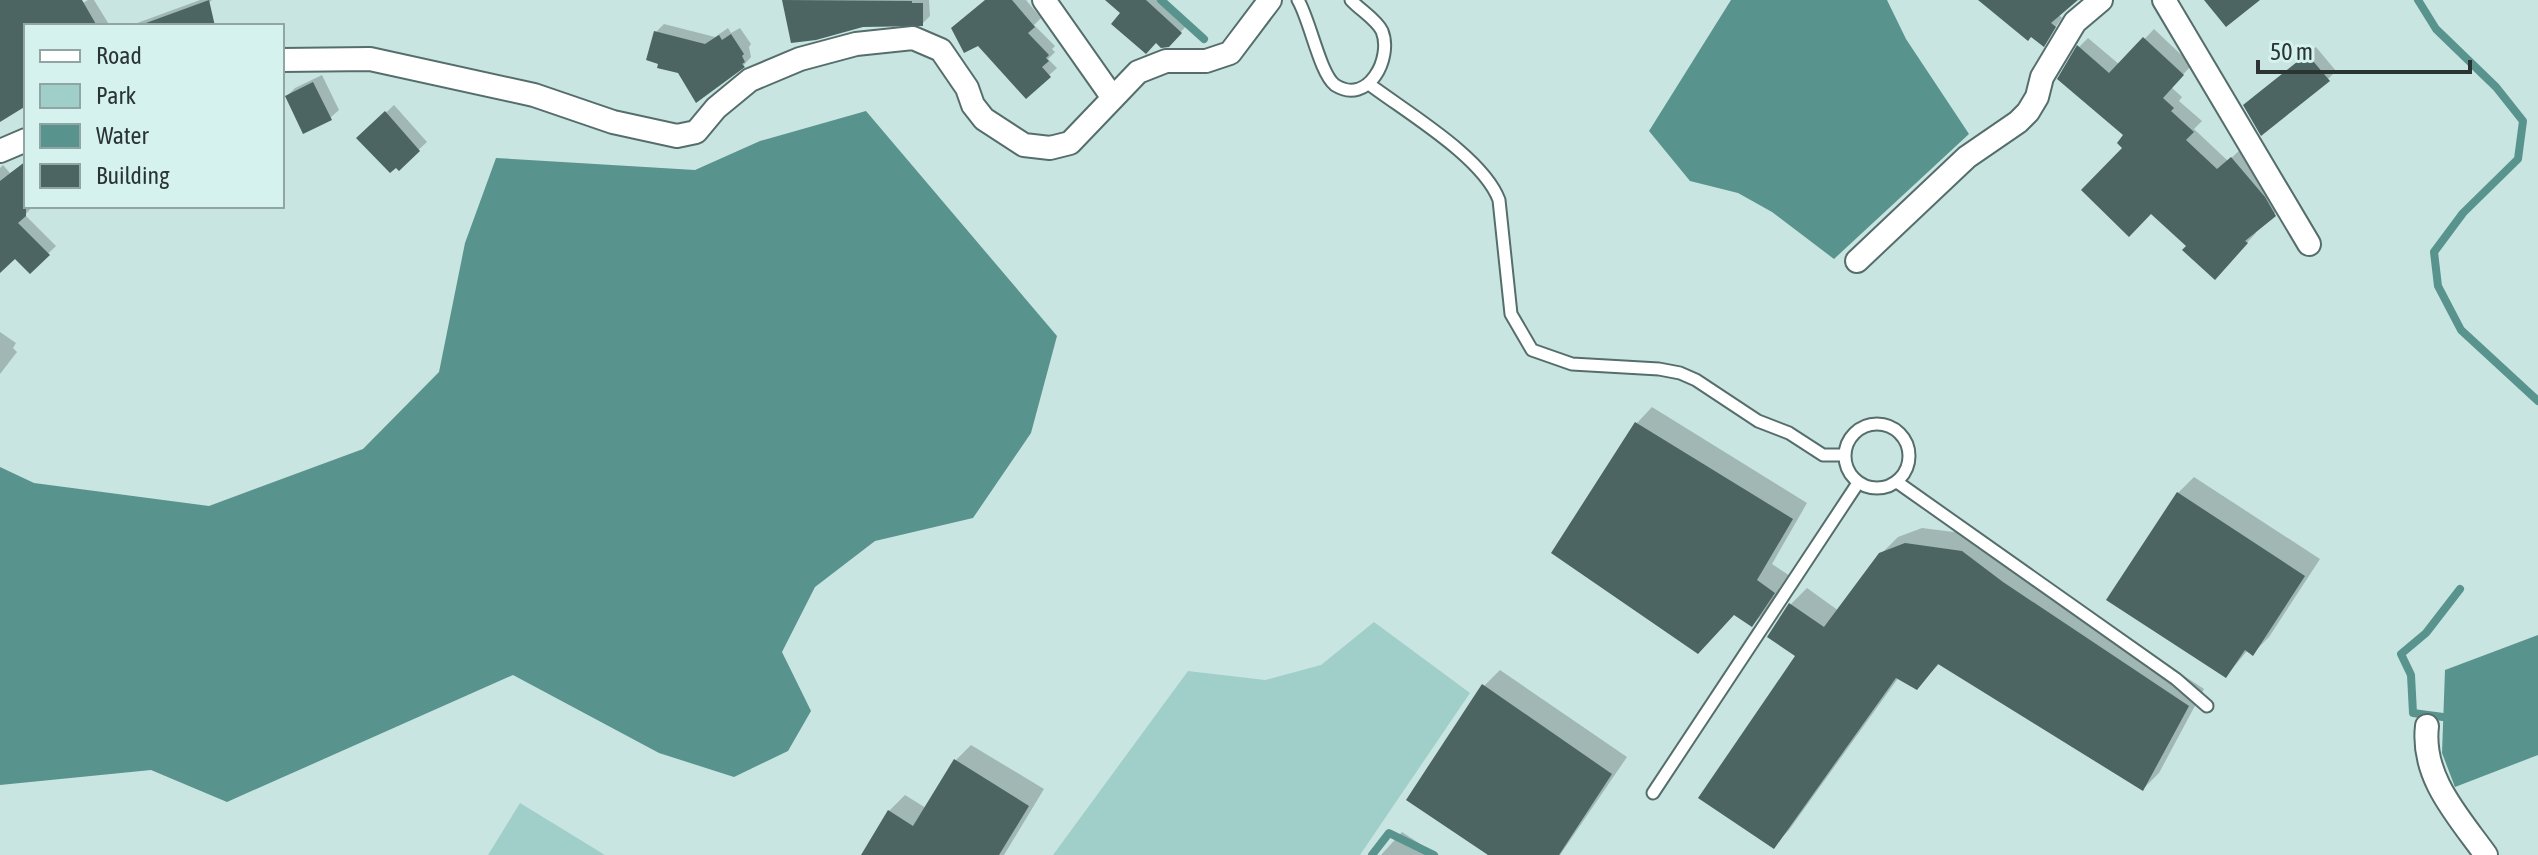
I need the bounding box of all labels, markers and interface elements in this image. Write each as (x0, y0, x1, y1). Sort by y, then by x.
legend (24, 24, 284, 208)
scale bar (2258, 24, 2470, 74)
text: 50 m (2270, 38, 2313, 65)
text: Road (96, 42, 142, 69)
text: Park (96, 82, 137, 109)
text: Water (96, 122, 149, 149)
text: Building (96, 162, 170, 189)

